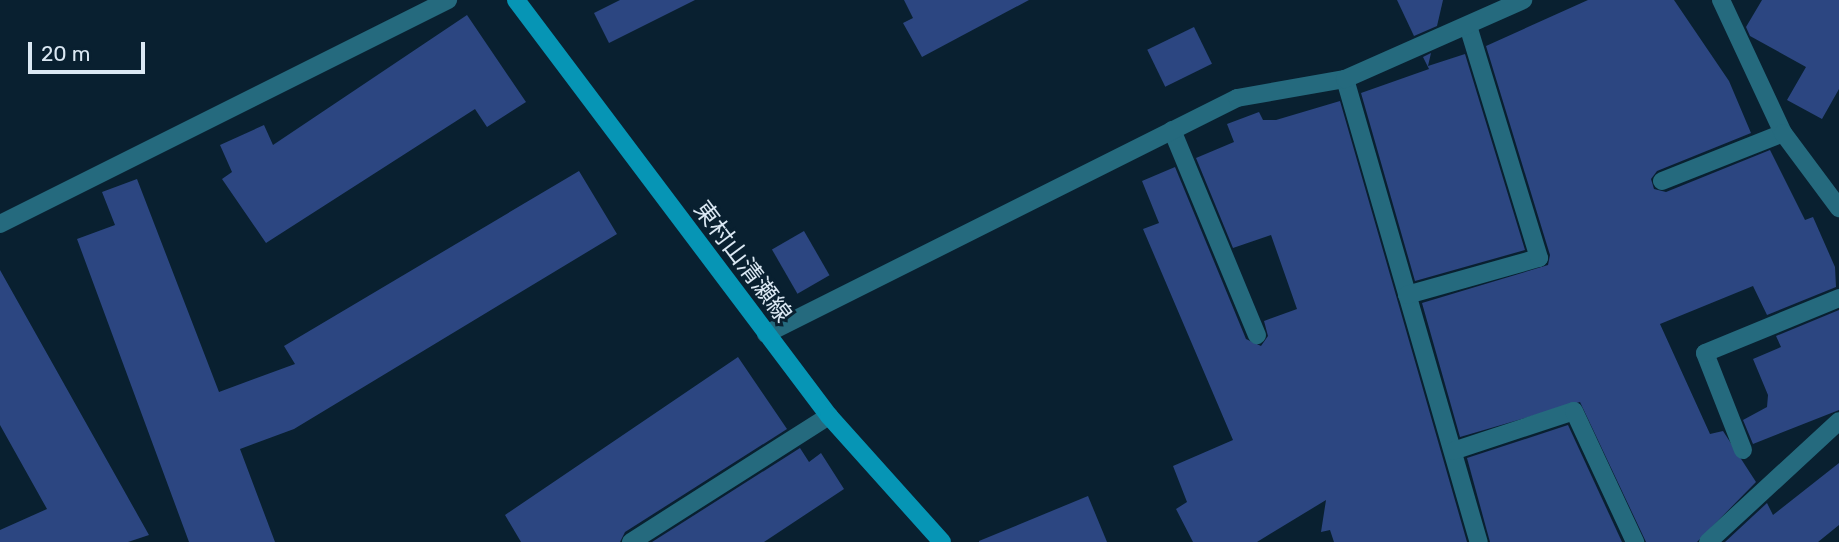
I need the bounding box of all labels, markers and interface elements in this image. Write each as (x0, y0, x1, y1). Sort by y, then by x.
scale bar (32, 28, 149, 72)
text: 20 m (41, 41, 90, 66)
street label: 東村山清瀬線 (687, 196, 797, 328)

